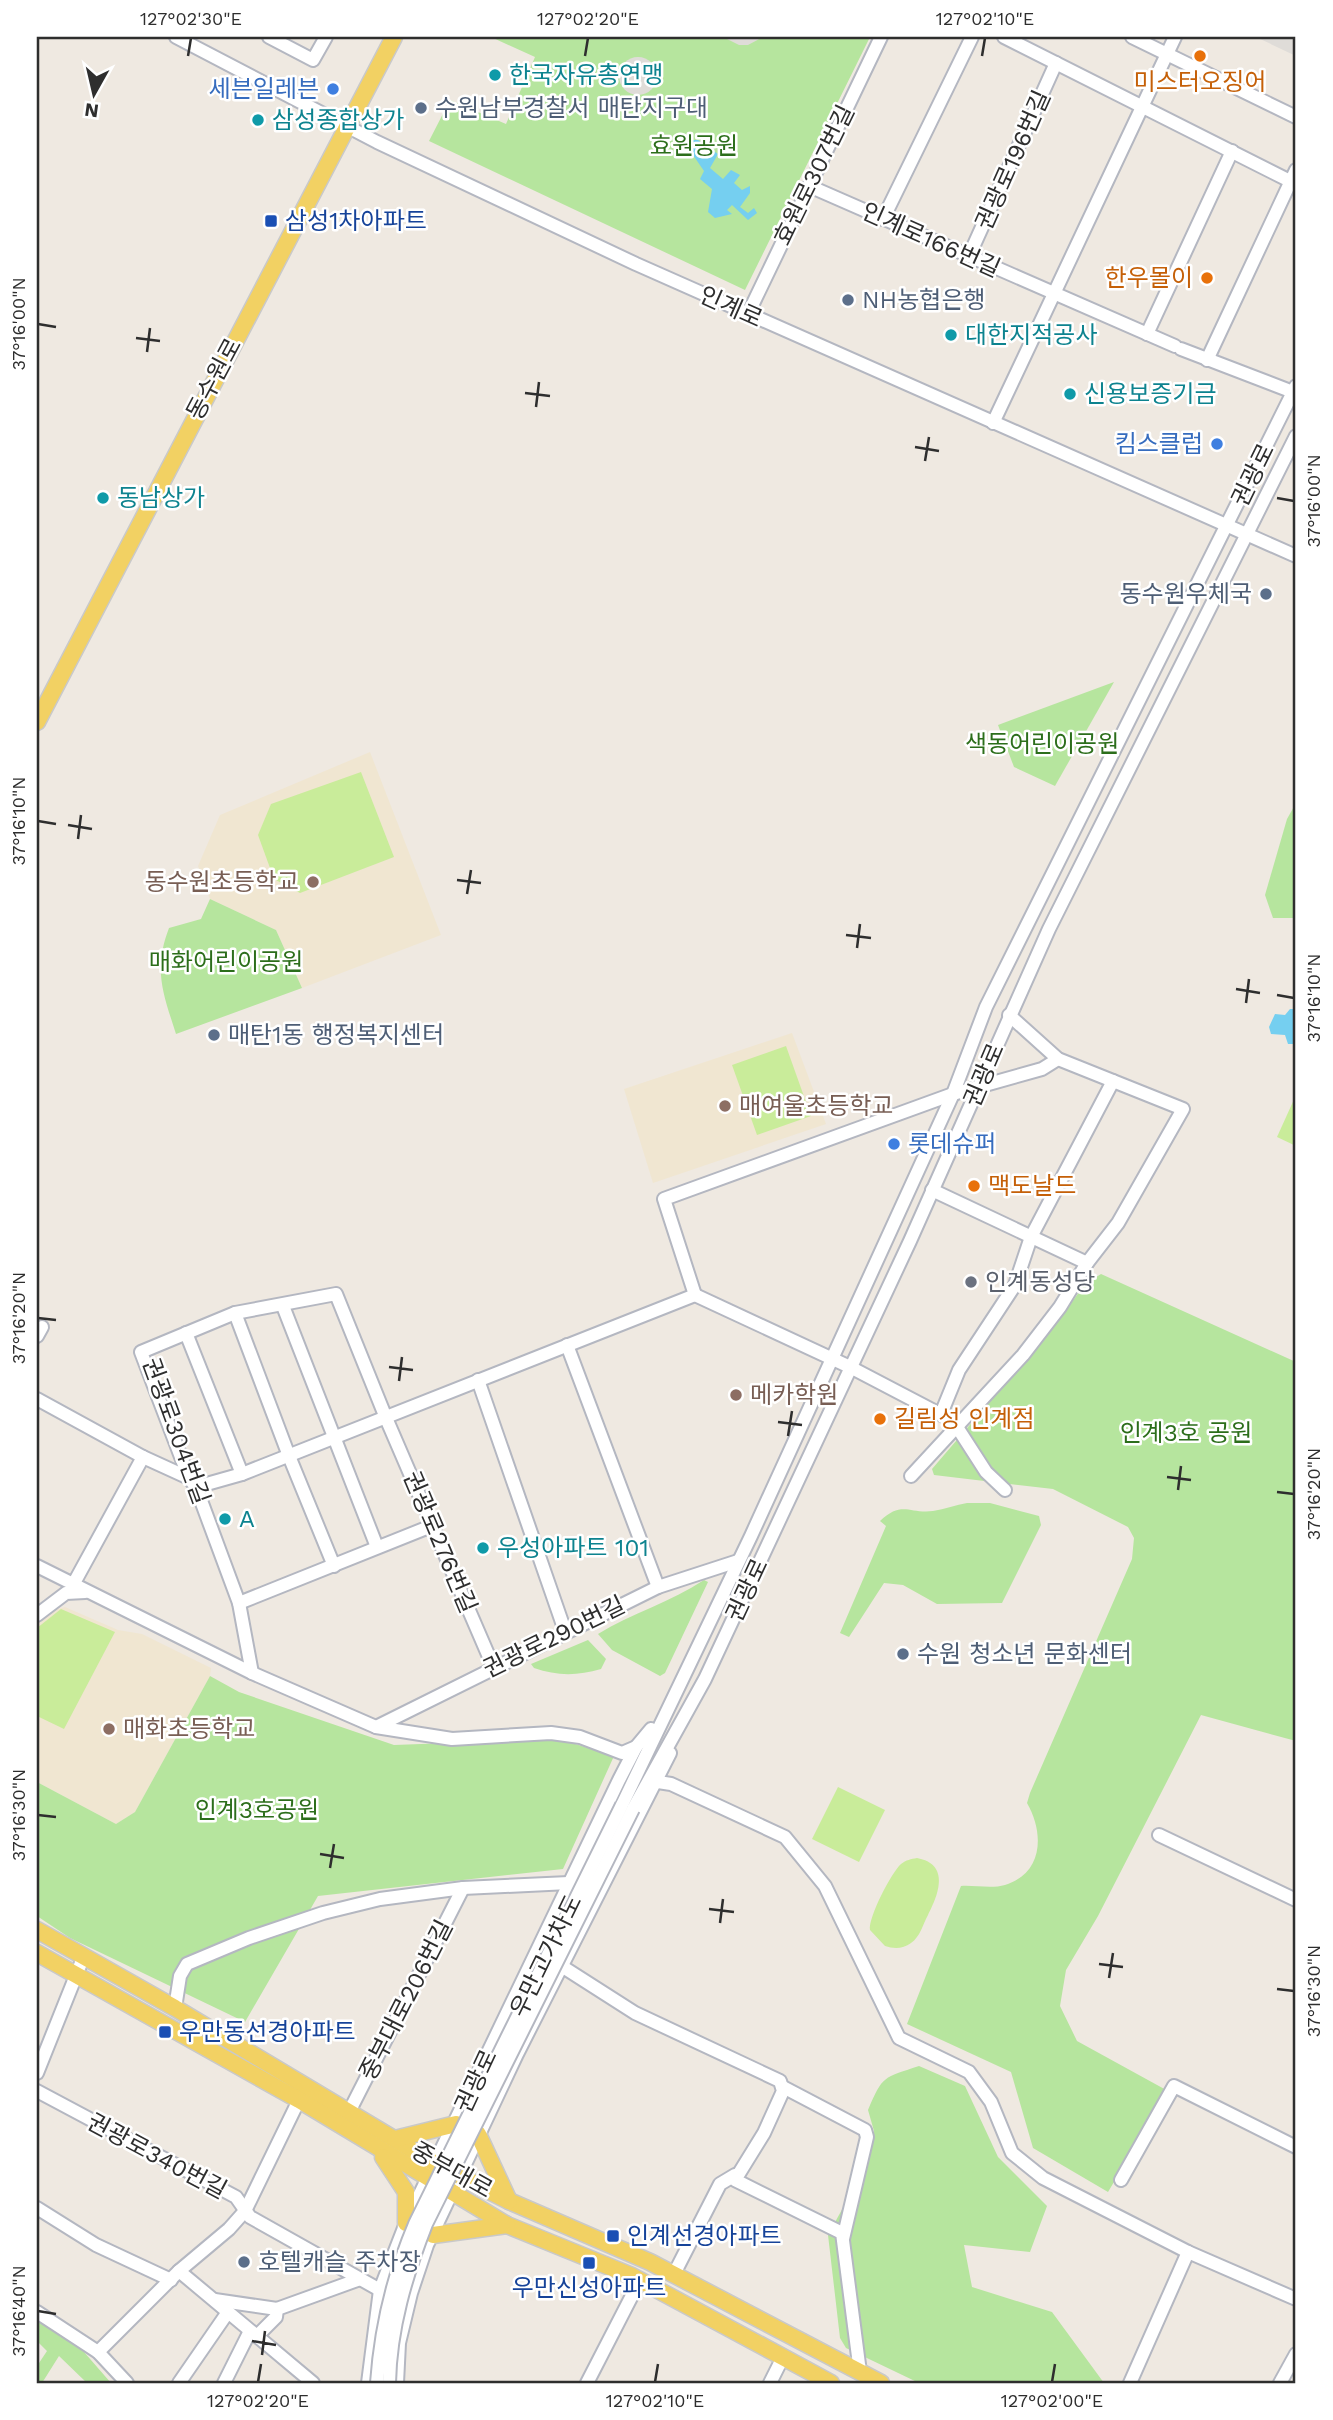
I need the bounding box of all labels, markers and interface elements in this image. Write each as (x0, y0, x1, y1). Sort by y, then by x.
text: 127°02'30"E (140, 8, 242, 29)
text: 127°02'20"E (537, 8, 639, 29)
text: 127°02'10"E (936, 8, 1034, 29)
marker: 미스터오징어 (1192, 48, 1208, 64)
north arrow (60, 60, 130, 130)
place label: 한국자유총연맹 (509, 61, 664, 89)
marker: 한국자유총연맹 (487, 67, 503, 83)
place label: 미스터오징어 (1134, 68, 1266, 96)
place label: 세븐일레븐 (209, 75, 319, 103)
marker: 세븐일레븐 (325, 81, 341, 97)
street label: 권광로196번길 (970, 86, 1056, 234)
place label: 수원남부경찰서 매탄지구대 (435, 94, 708, 122)
text: N (83, 98, 100, 123)
marker: 수원남부경찰서 매탄지구대 (413, 100, 429, 116)
street label: 효원로307번길 (768, 100, 860, 250)
place label: 삼성종합상가 (272, 106, 404, 134)
marker: 삼성종합상가 (250, 112, 266, 128)
park label: 효원공원 (650, 132, 738, 160)
street label: 인계로166번길 (857, 197, 1005, 283)
place label: 삼성1차아파트 (285, 207, 427, 235)
marker: 삼성1차아파트 (263, 213, 279, 229)
place label: 한우몰이 (1105, 264, 1193, 292)
marker: 한우몰이 (1199, 270, 1215, 286)
text: 37°16'00"N (8, 277, 29, 371)
street label: 인계로 (695, 281, 767, 333)
place label: NH농협은행 (862, 286, 986, 314)
marker: NH농협은행 (840, 292, 856, 308)
place label: 대한지적공사 (965, 321, 1097, 349)
marker: 대한지적공사 (943, 327, 959, 343)
street label: 동수원로 (181, 333, 247, 425)
place label: 신용보증기금 (1084, 380, 1216, 408)
marker: 신용보증기금 (1062, 386, 1078, 402)
place label: 킴스클럽 (1115, 430, 1203, 458)
marker: 킴스클럽 (1209, 436, 1225, 452)
street label: 권광로 (1226, 439, 1280, 511)
text: 37°16'00"N (1303, 454, 1324, 548)
place label: 동남상가 (117, 484, 205, 512)
marker: 동남상가 (95, 490, 111, 506)
place label: 동수원우체국 (1120, 580, 1252, 608)
marker: 동수원우체국 (1258, 586, 1274, 602)
park label: 색동어린이공원 (965, 730, 1119, 758)
text: 37°16'10"N (8, 776, 29, 866)
place label: 동수원초등학교 (144, 868, 299, 896)
marker: 동수원초등학교 (305, 874, 321, 890)
park label: 매화어린이공원 (149, 948, 303, 976)
text: 37°16'10"N (1303, 953, 1324, 1043)
place label: 매탄1동 행정복지센터 (228, 1021, 444, 1049)
marker: 매탄1동 행정복지센터 (206, 1027, 222, 1043)
street label: 권광로 (958, 1039, 1010, 1111)
place label: 매여울초등학교 (739, 1092, 894, 1120)
marker: 매여울초등학교 (717, 1098, 733, 1114)
place label: 롯데슈퍼 (908, 1130, 996, 1158)
marker: 롯데슈퍼 (886, 1136, 902, 1152)
place label: 맥도날드 (988, 1172, 1076, 1200)
marker: 맥도날드 (966, 1178, 982, 1194)
place label: 인계동성당 (985, 1268, 1095, 1296)
text: 37°16'20"N (8, 1272, 29, 1364)
marker: 인계동성당 (963, 1274, 979, 1290)
street label: 권광로304번길 (137, 1354, 215, 1508)
place label: 메카학원 (750, 1381, 838, 1409)
marker: 메카학원 (728, 1387, 744, 1403)
place label: 길림성 인계점 (894, 1405, 1035, 1433)
marker: 길림성 인계점 (872, 1411, 888, 1427)
park label: 인계3호 공원 (1120, 1419, 1252, 1447)
text: 37°16'20"N (1303, 1448, 1324, 1540)
street label: 권광로276번길 (398, 1467, 482, 1617)
place label: A (239, 1505, 255, 1533)
marker: A (217, 1511, 233, 1527)
place label: 우성아파트 101 (497, 1534, 649, 1562)
marker: 우성아파트 101 (475, 1540, 491, 1556)
street label: 권광로 (720, 1554, 774, 1626)
street label: 권광로290번길 (479, 1591, 629, 1683)
place label: 수원 청소년 문화센터 (917, 1640, 1132, 1668)
marker: 수원 청소년 문화센터 (895, 1646, 911, 1662)
place label: 매화초등학교 (123, 1715, 255, 1743)
marker: 매화초등학교 (101, 1721, 117, 1737)
text: 37°16'30"N (8, 1769, 29, 1861)
park label: 인계3호공원 (195, 1796, 319, 1824)
street label: 우만고가차도 (504, 1890, 588, 2022)
street label: 중부대로206번길 (354, 1915, 458, 2085)
text: 37°16'30"N (1303, 1945, 1324, 2037)
place label: 우만동선경아파트 (179, 2018, 356, 2046)
marker: 우만동선경아파트 (157, 2024, 173, 2040)
street label: 권광로 (449, 2045, 503, 2117)
street label: 권광로340번길 (82, 2107, 232, 2205)
street label: 중부대로 (407, 2136, 497, 2204)
place label: 인계선경아파트 (627, 2222, 782, 2250)
marker: 인계선경아파트 (605, 2228, 621, 2244)
place label: 호텔캐슬 주차장 (258, 2248, 421, 2276)
marker: 호텔캐슬 주차장 (236, 2254, 252, 2270)
marker: 우만신성아파트 (581, 2255, 597, 2271)
text: 37°16'40"N (8, 2265, 29, 2357)
place label: 우만신성아파트 (512, 2274, 666, 2302)
text: 127°02'20"E (207, 2390, 309, 2411)
text: 127°02'10"E (606, 2390, 704, 2411)
text: 127°02'00"E (1001, 2390, 1103, 2411)

